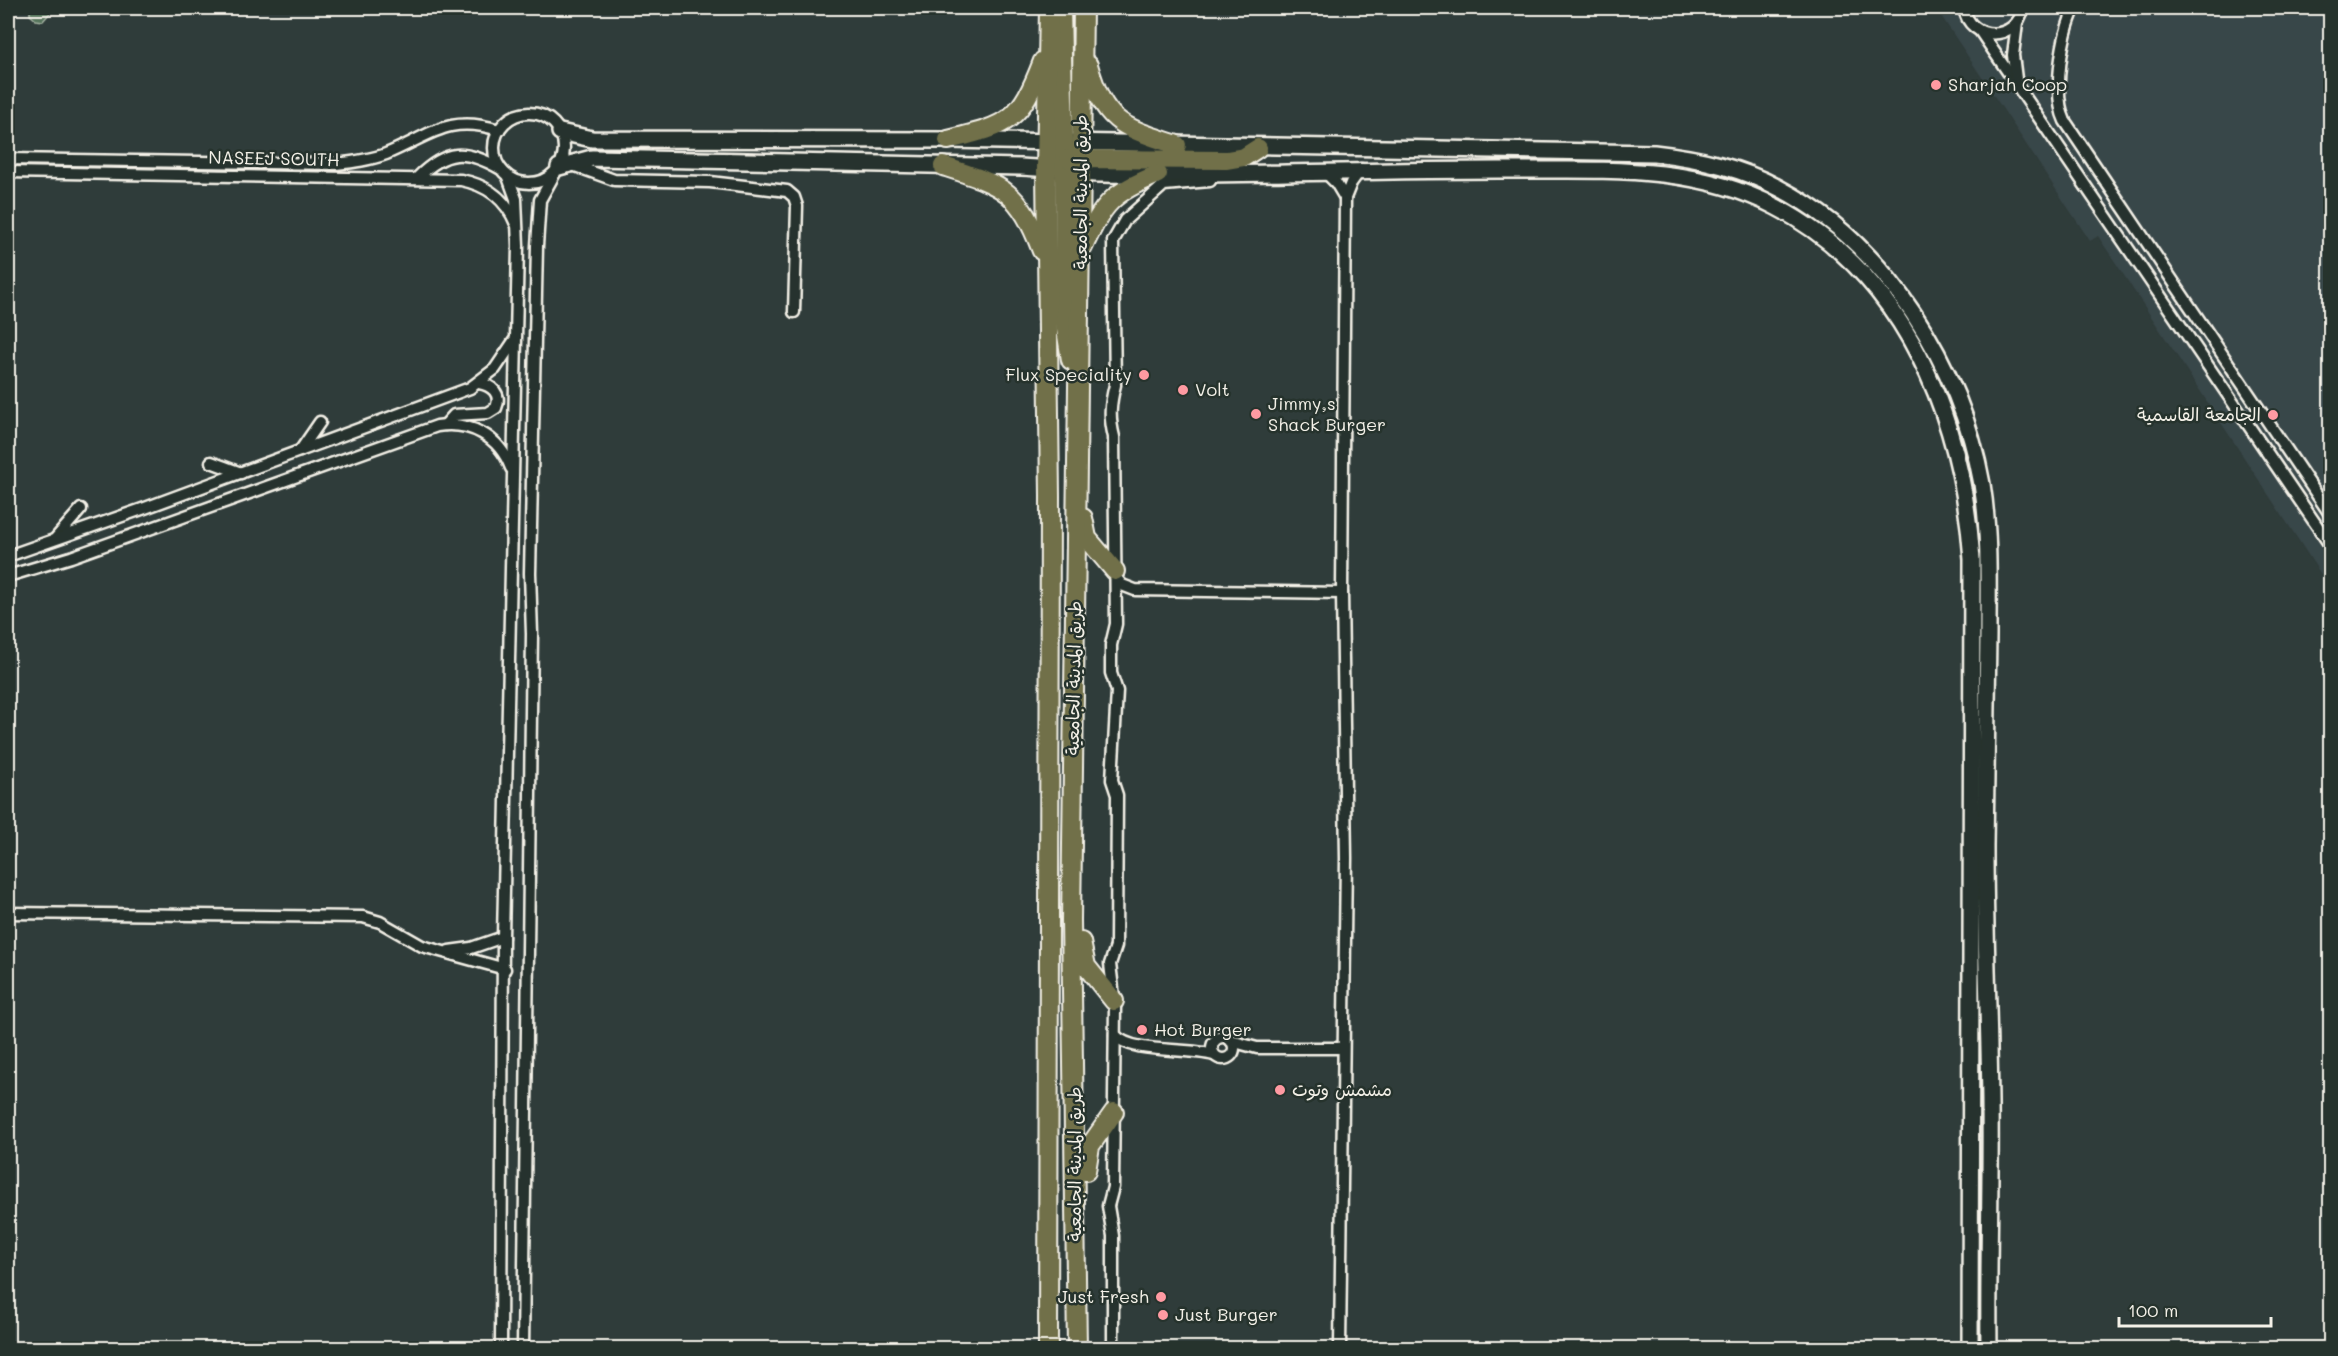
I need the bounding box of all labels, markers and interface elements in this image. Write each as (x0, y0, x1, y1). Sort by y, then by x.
place label: Sharjah Coop (1948, 72, 2067, 96)
marker: Sharjah Coop (1929, 78, 1943, 92)
street label: طريق المدينة الجامعية (1068, 115, 1092, 269)
street label: NASEEJ SOUTH (208, 145, 340, 171)
place label: Flux Speciality (1006, 362, 1132, 386)
marker: Flux Speciality (1137, 368, 1151, 382)
place label: Volt (1195, 377, 1230, 401)
marker: Volt (1176, 383, 1190, 397)
place label: Jimmy,s Shack Burger (1268, 391, 1386, 436)
place label: الجامعة القاسمية (2137, 402, 2261, 426)
marker: Jimmy,s Shack Burger (1249, 407, 1263, 421)
marker: الجامعة القاسمية (2266, 408, 2280, 422)
street label: طريق المدينة الجامعية (1060, 600, 1086, 756)
place label: Hot Burger (1154, 1017, 1252, 1041)
marker: Hot Burger (1135, 1023, 1149, 1037)
place label: مشمش وتوت (1292, 1077, 1392, 1101)
marker: مشمش وتوت (1273, 1083, 1287, 1097)
street label: طريق المدينة الجامعية (1062, 1087, 1086, 1241)
place label: Just Fresh (1058, 1284, 1149, 1308)
marker: Just Fresh (1154, 1290, 1168, 1304)
scale bar (2119, 1290, 2270, 1328)
text: 100 m (2128, 1298, 2178, 1322)
place label: Just Burger (1175, 1302, 1278, 1326)
marker: Just Burger (1156, 1308, 1170, 1322)

